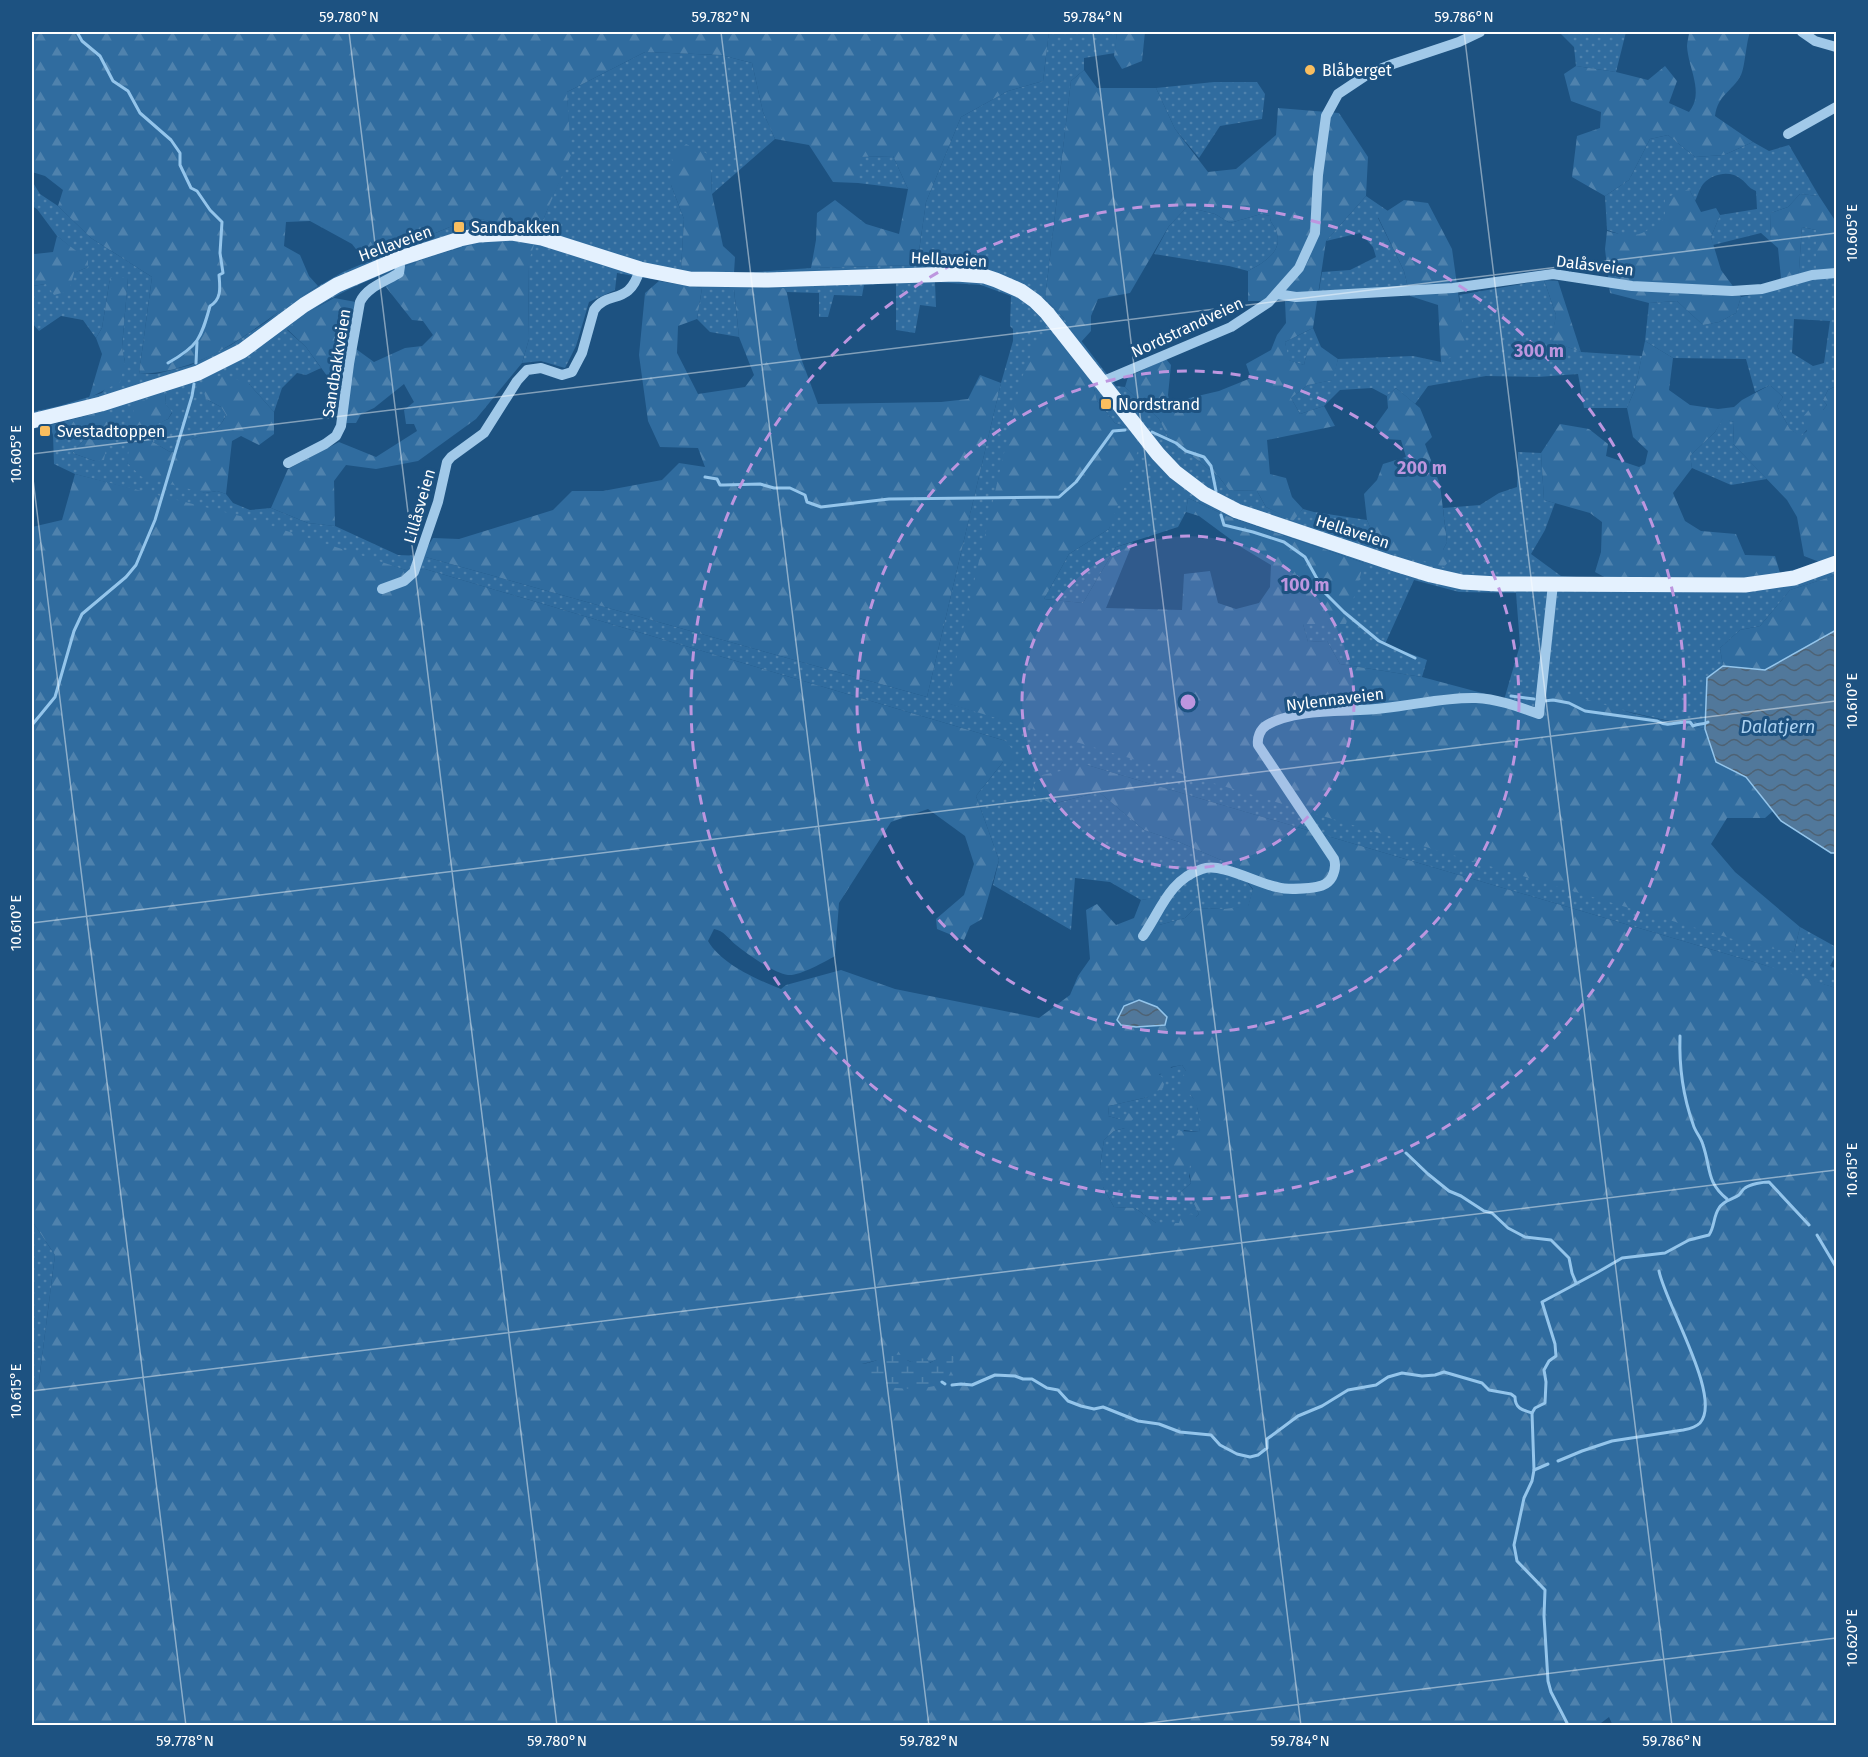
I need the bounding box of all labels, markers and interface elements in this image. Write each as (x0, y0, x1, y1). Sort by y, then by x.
text: 59.780°N (319, 8, 379, 26)
text: 59.782°N (692, 8, 750, 26)
text: 59.784°N (1063, 8, 1123, 26)
text: 59.786°N (1434, 8, 1494, 26)
place label: Blåberget (1322, 61, 1392, 80)
marker: Blåberget (1303, 63, 1317, 77)
text: 10.605°E (1843, 204, 1861, 262)
place label: Sandbakken (471, 218, 560, 237)
marker: Sandbakken (452, 220, 466, 234)
street label: Hellaveien (356, 221, 434, 265)
street label: Hellaveien (910, 248, 988, 271)
street label: Dalåsveien (1555, 251, 1635, 280)
street label: Nordstrandveien (1128, 293, 1246, 362)
street label: Sandbakkveien (319, 307, 354, 419)
text: 300 m (1513, 340, 1564, 362)
place label: Nordstrand (1118, 395, 1200, 414)
marker: Nordstrand (1099, 397, 1113, 411)
place label: Svestadtoppen (57, 422, 165, 441)
marker: Svestadtoppen (38, 424, 52, 438)
text: 10.605°E (7, 425, 25, 483)
text: 200 m (1397, 457, 1447, 479)
street label: Lillåsveien (400, 467, 439, 546)
street label: Hellaveien (1314, 511, 1392, 552)
text: 100 m (1281, 574, 1329, 596)
text: 10.610°E (1843, 673, 1861, 729)
street label: Nylennaveien (1285, 684, 1385, 715)
centre of rings (1178, 692, 1198, 712)
water label: Dalatjern (1740, 716, 1816, 738)
text: 10.610°E (7, 895, 25, 951)
text: 10.615°E (1843, 1142, 1861, 1198)
text: 10.615°E (7, 1363, 25, 1419)
text: 10.620°E (1843, 1609, 1861, 1667)
text: 59.778°N (156, 1732, 214, 1750)
text: 59.780°N (527, 1732, 587, 1750)
text: 59.782°N (900, 1732, 958, 1750)
text: 59.784°N (1270, 1732, 1330, 1750)
text: 59.786°N (1642, 1732, 1702, 1750)

